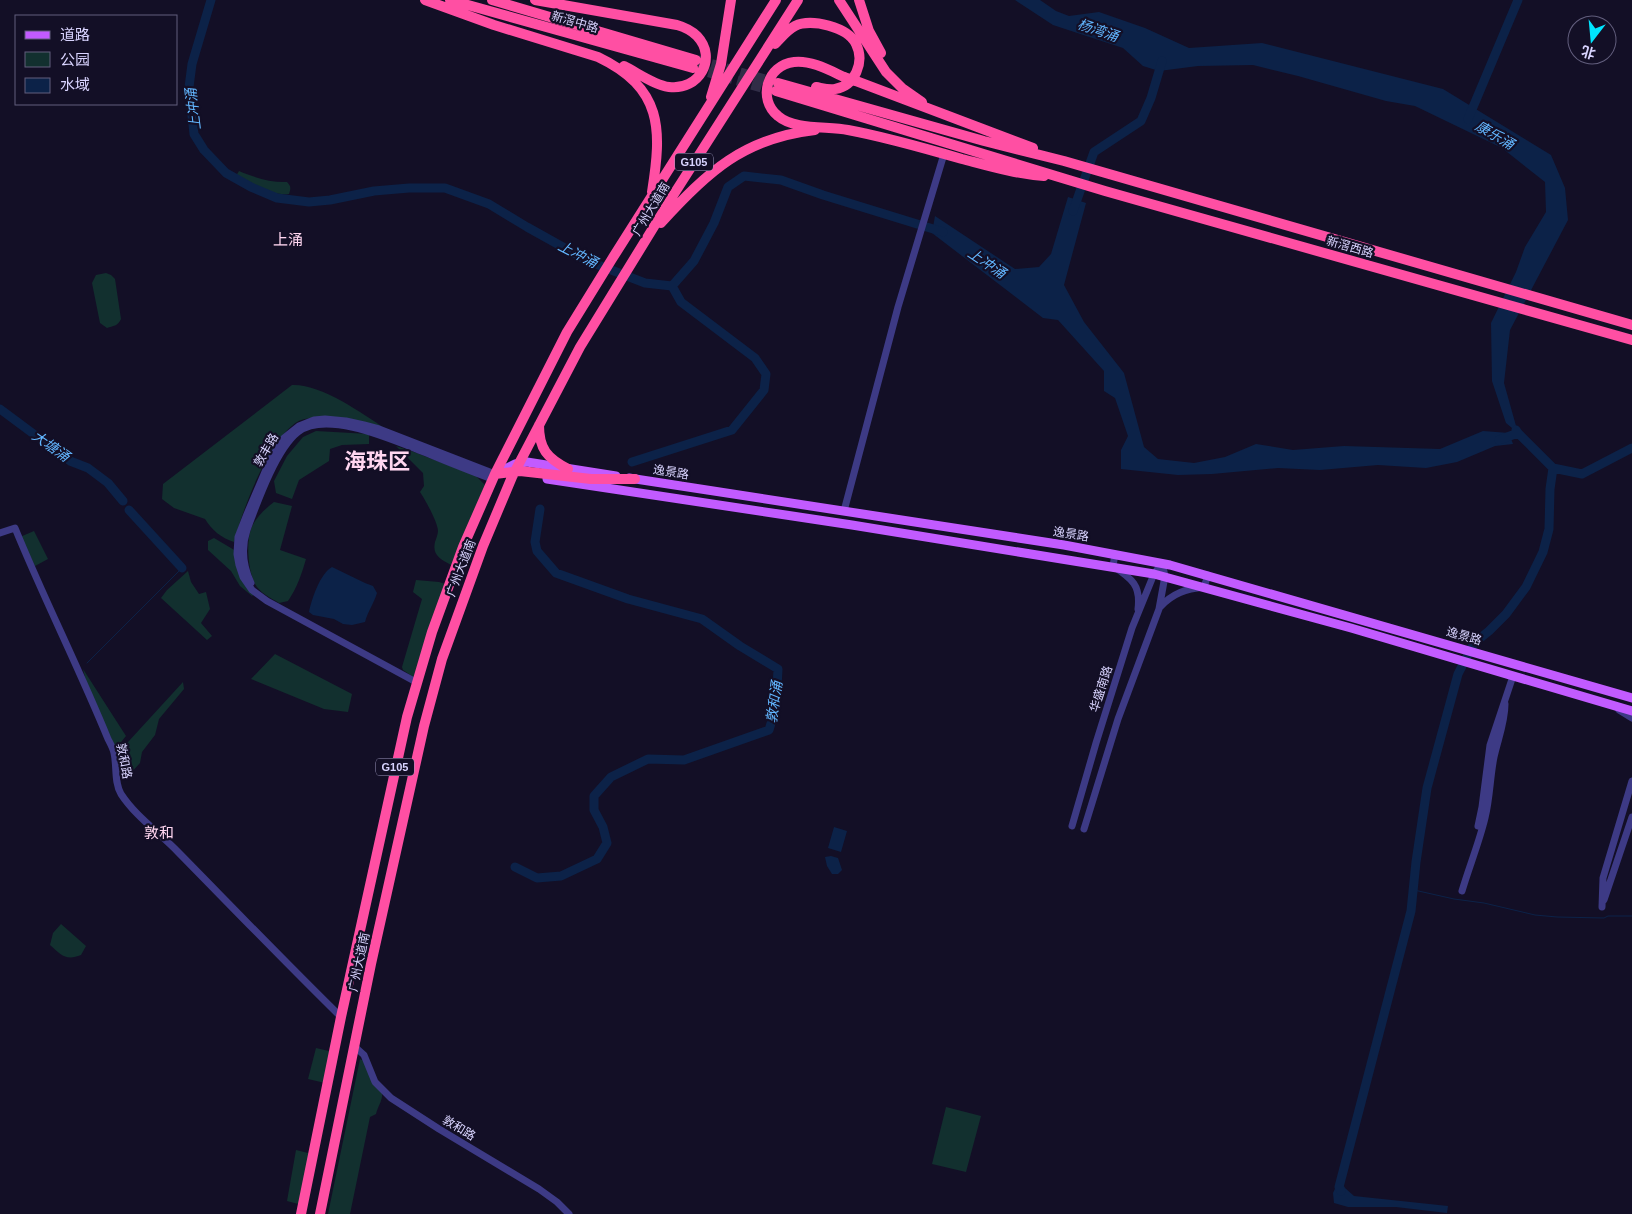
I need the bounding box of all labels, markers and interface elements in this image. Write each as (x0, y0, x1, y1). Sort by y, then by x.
street label: 新滘中路 (550, 9, 600, 35)
legend (15, 15, 178, 105)
north arrow (1567, 15, 1617, 65)
water label: 杨湾涌 (1076, 16, 1122, 45)
text: 道路 (60, 26, 90, 43)
text: 北 (1579, 43, 1597, 62)
text: 公园 (60, 51, 90, 68)
text: 水域 (60, 76, 90, 93)
water label: 上冲涌 (182, 85, 203, 131)
water label: 康乐涌 (1473, 118, 1519, 153)
road number: G105 (675, 154, 713, 170)
street label: 广州大道南 (630, 180, 672, 238)
district label: 上涌 (273, 231, 303, 248)
street label: 新滘西路 (1325, 234, 1375, 260)
water label: 上冲涌 (556, 237, 602, 272)
water label: 上冲涌 (965, 245, 1011, 282)
water label: 大塘涌 (29, 427, 74, 466)
street label: 敦丰路 (251, 431, 281, 469)
district label: 海珠区 (344, 449, 410, 474)
street label: 逸景路 (652, 462, 690, 482)
street label: 逸景路 (1052, 524, 1090, 544)
street label: 广州大道南 (444, 537, 478, 599)
street label: 逸景路 (1445, 624, 1483, 648)
street label: 华盛南路 (1087, 664, 1115, 714)
water label: 敦和涌 (763, 678, 785, 724)
street label: 敦和路 (114, 742, 134, 780)
road number: G105 (376, 759, 414, 776)
district label: 敦和 (144, 824, 174, 841)
street label: 广州大道南 (346, 931, 372, 993)
street label: 敦和路 (440, 1113, 478, 1143)

